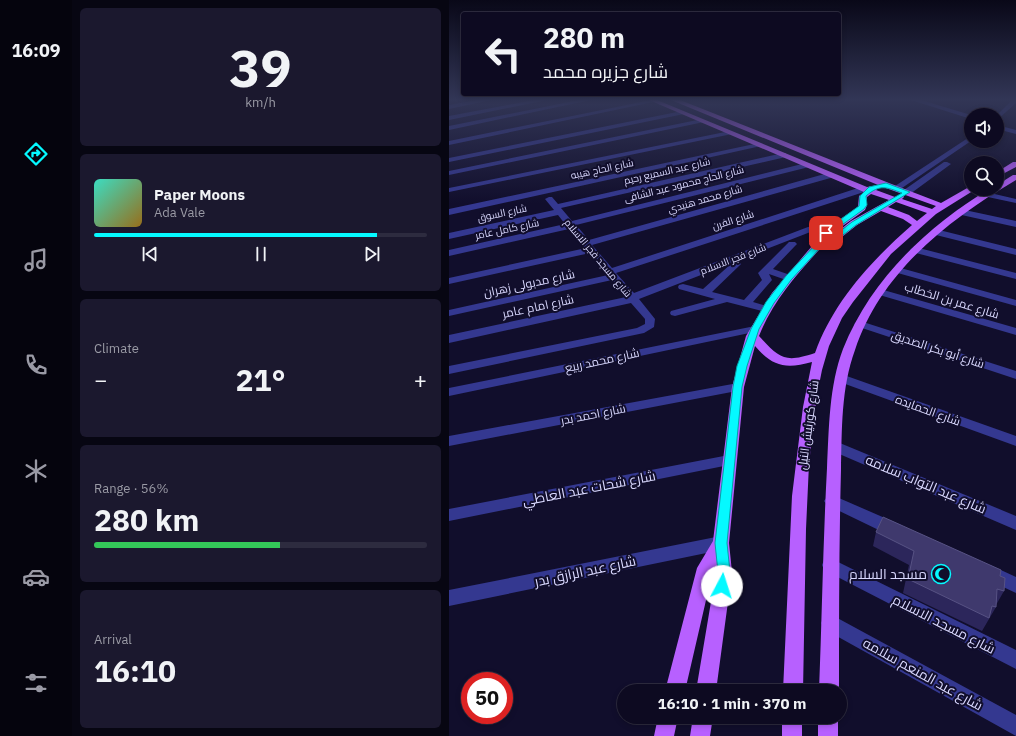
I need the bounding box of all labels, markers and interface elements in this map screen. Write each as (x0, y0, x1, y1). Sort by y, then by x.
text: 280 m (543, 19, 625, 56)
icon: left (477, 28, 529, 80)
text: 39 (229, 34, 292, 101)
text: 16:09 (11, 39, 61, 62)
text: شارع جزيره محمد (543, 60, 668, 83)
text: km/h (245, 94, 276, 111)
map controls (964, 108, 1004, 196)
button: sound (964, 108, 1004, 148)
icon: directions (22, 140, 50, 168)
street label: شارع عبد السميع رحيم (622, 155, 712, 188)
street label: شارع الحاج هيبه (569, 156, 635, 182)
button: search (964, 156, 1004, 196)
street label: شارع الحاج محمود عبد الشافى (623, 163, 745, 205)
street label: شارع محمد هنيدي (666, 182, 744, 217)
text: Paper Moons (154, 185, 245, 204)
street label: شارع السوق (476, 201, 528, 225)
text: Ada Vale (154, 204, 205, 221)
street label: شارع الفرن (710, 207, 756, 233)
street label: شارع كامل عامر (473, 216, 540, 242)
street label: شارع مسجد فجر الاسلام (561, 216, 635, 300)
pin (809, 216, 843, 250)
icon: arrive (815, 222, 837, 244)
street label: شارع فجر الاسلام (698, 240, 768, 278)
icon: previous (139, 243, 161, 265)
icon: pause (250, 243, 272, 265)
icon: next (361, 243, 383, 265)
icon: music (22, 246, 50, 274)
street label: شارع مدبولى زهران (482, 266, 576, 301)
street label: شارع عمر بن الخطاب (903, 279, 1001, 322)
street label: شارع امام عامر (500, 291, 575, 322)
street label: شارع أبو بكر الصديق (889, 327, 986, 372)
text: Climate (94, 340, 139, 357)
street label: شارع محمد ربيع (563, 345, 641, 376)
icon: phone (22, 351, 50, 379)
text: 21° (235, 360, 286, 399)
text: − (94, 365, 107, 394)
text: + (414, 365, 427, 394)
street label: شارع كورنيش النيل (794, 379, 823, 471)
street label: شارع الحمايده (893, 391, 963, 430)
street label: شارع احمد بدر (558, 400, 627, 429)
street label: شارع عبد التواب سلامه (863, 450, 989, 518)
icon: climate (22, 457, 50, 485)
street label: شارع شحات عبد العاطي (521, 466, 658, 513)
text: Range · 56% (94, 480, 168, 497)
text: 280 km (94, 500, 199, 539)
street label: شارع عبد الرازق بدر (532, 551, 637, 591)
icon: car (22, 563, 50, 591)
mosque icon: مسجد السلام (930, 563, 952, 585)
position arrow (701, 565, 743, 607)
place label: مسجد السلام (849, 565, 927, 584)
street label: شارع مسجد الاسلام (889, 590, 999, 659)
text: Arrival (94, 631, 132, 648)
street label: شارع عبد المنعم سلامه (859, 634, 986, 715)
text: 16:10 (94, 651, 176, 690)
icon: filters (22, 669, 50, 697)
speed limit sign: 50 (461, 672, 513, 724)
text: 16:10 · 1 min · 370 m (658, 694, 806, 713)

